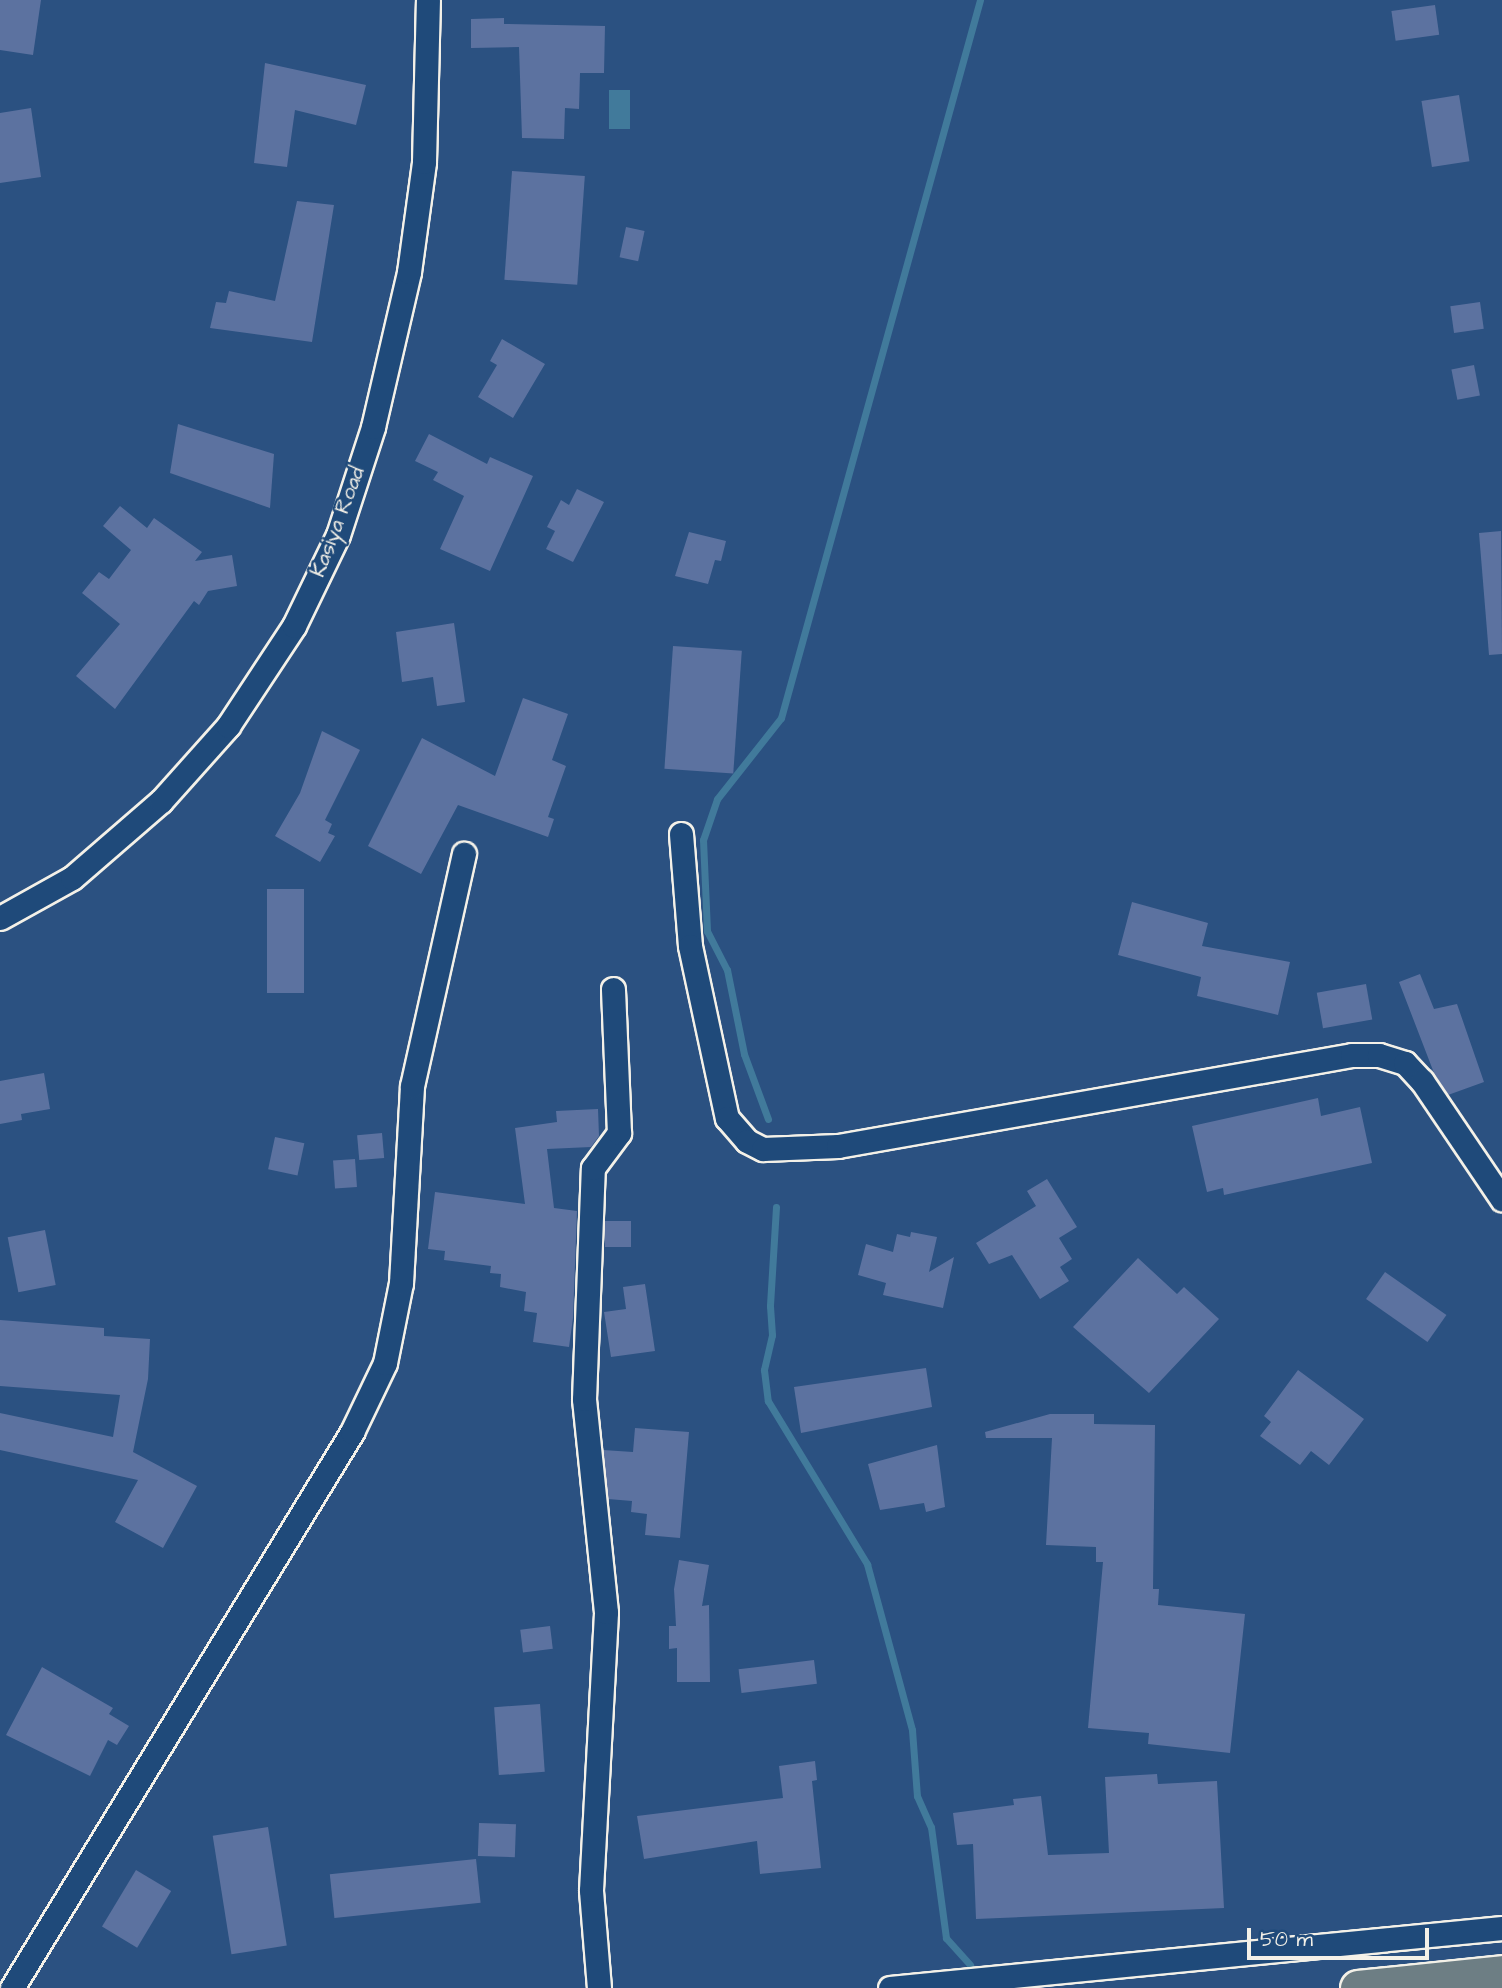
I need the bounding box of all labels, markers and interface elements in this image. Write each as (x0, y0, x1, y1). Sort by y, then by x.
street label: Kasiya Road (305, 463, 371, 581)
scale bar (1250, 1914, 1432, 1958)
text: 50 m (1260, 1925, 1313, 1954)

